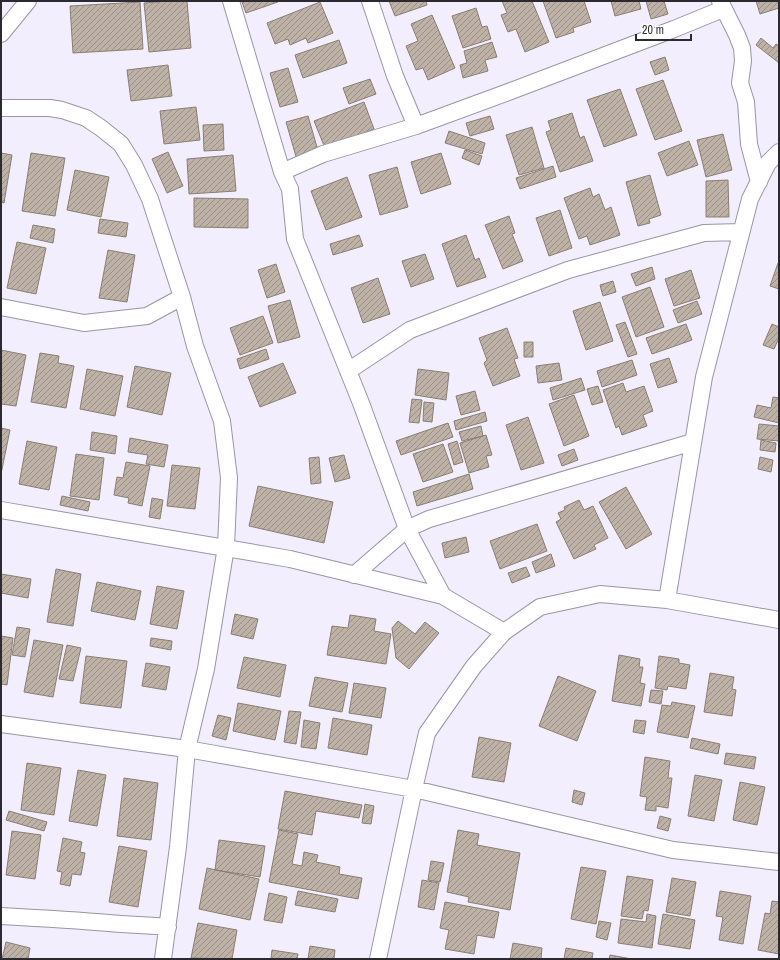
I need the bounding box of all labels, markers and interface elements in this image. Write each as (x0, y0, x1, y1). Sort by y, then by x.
scale bar (636, 16, 691, 42)
text: 20 m (642, 22, 664, 38)

